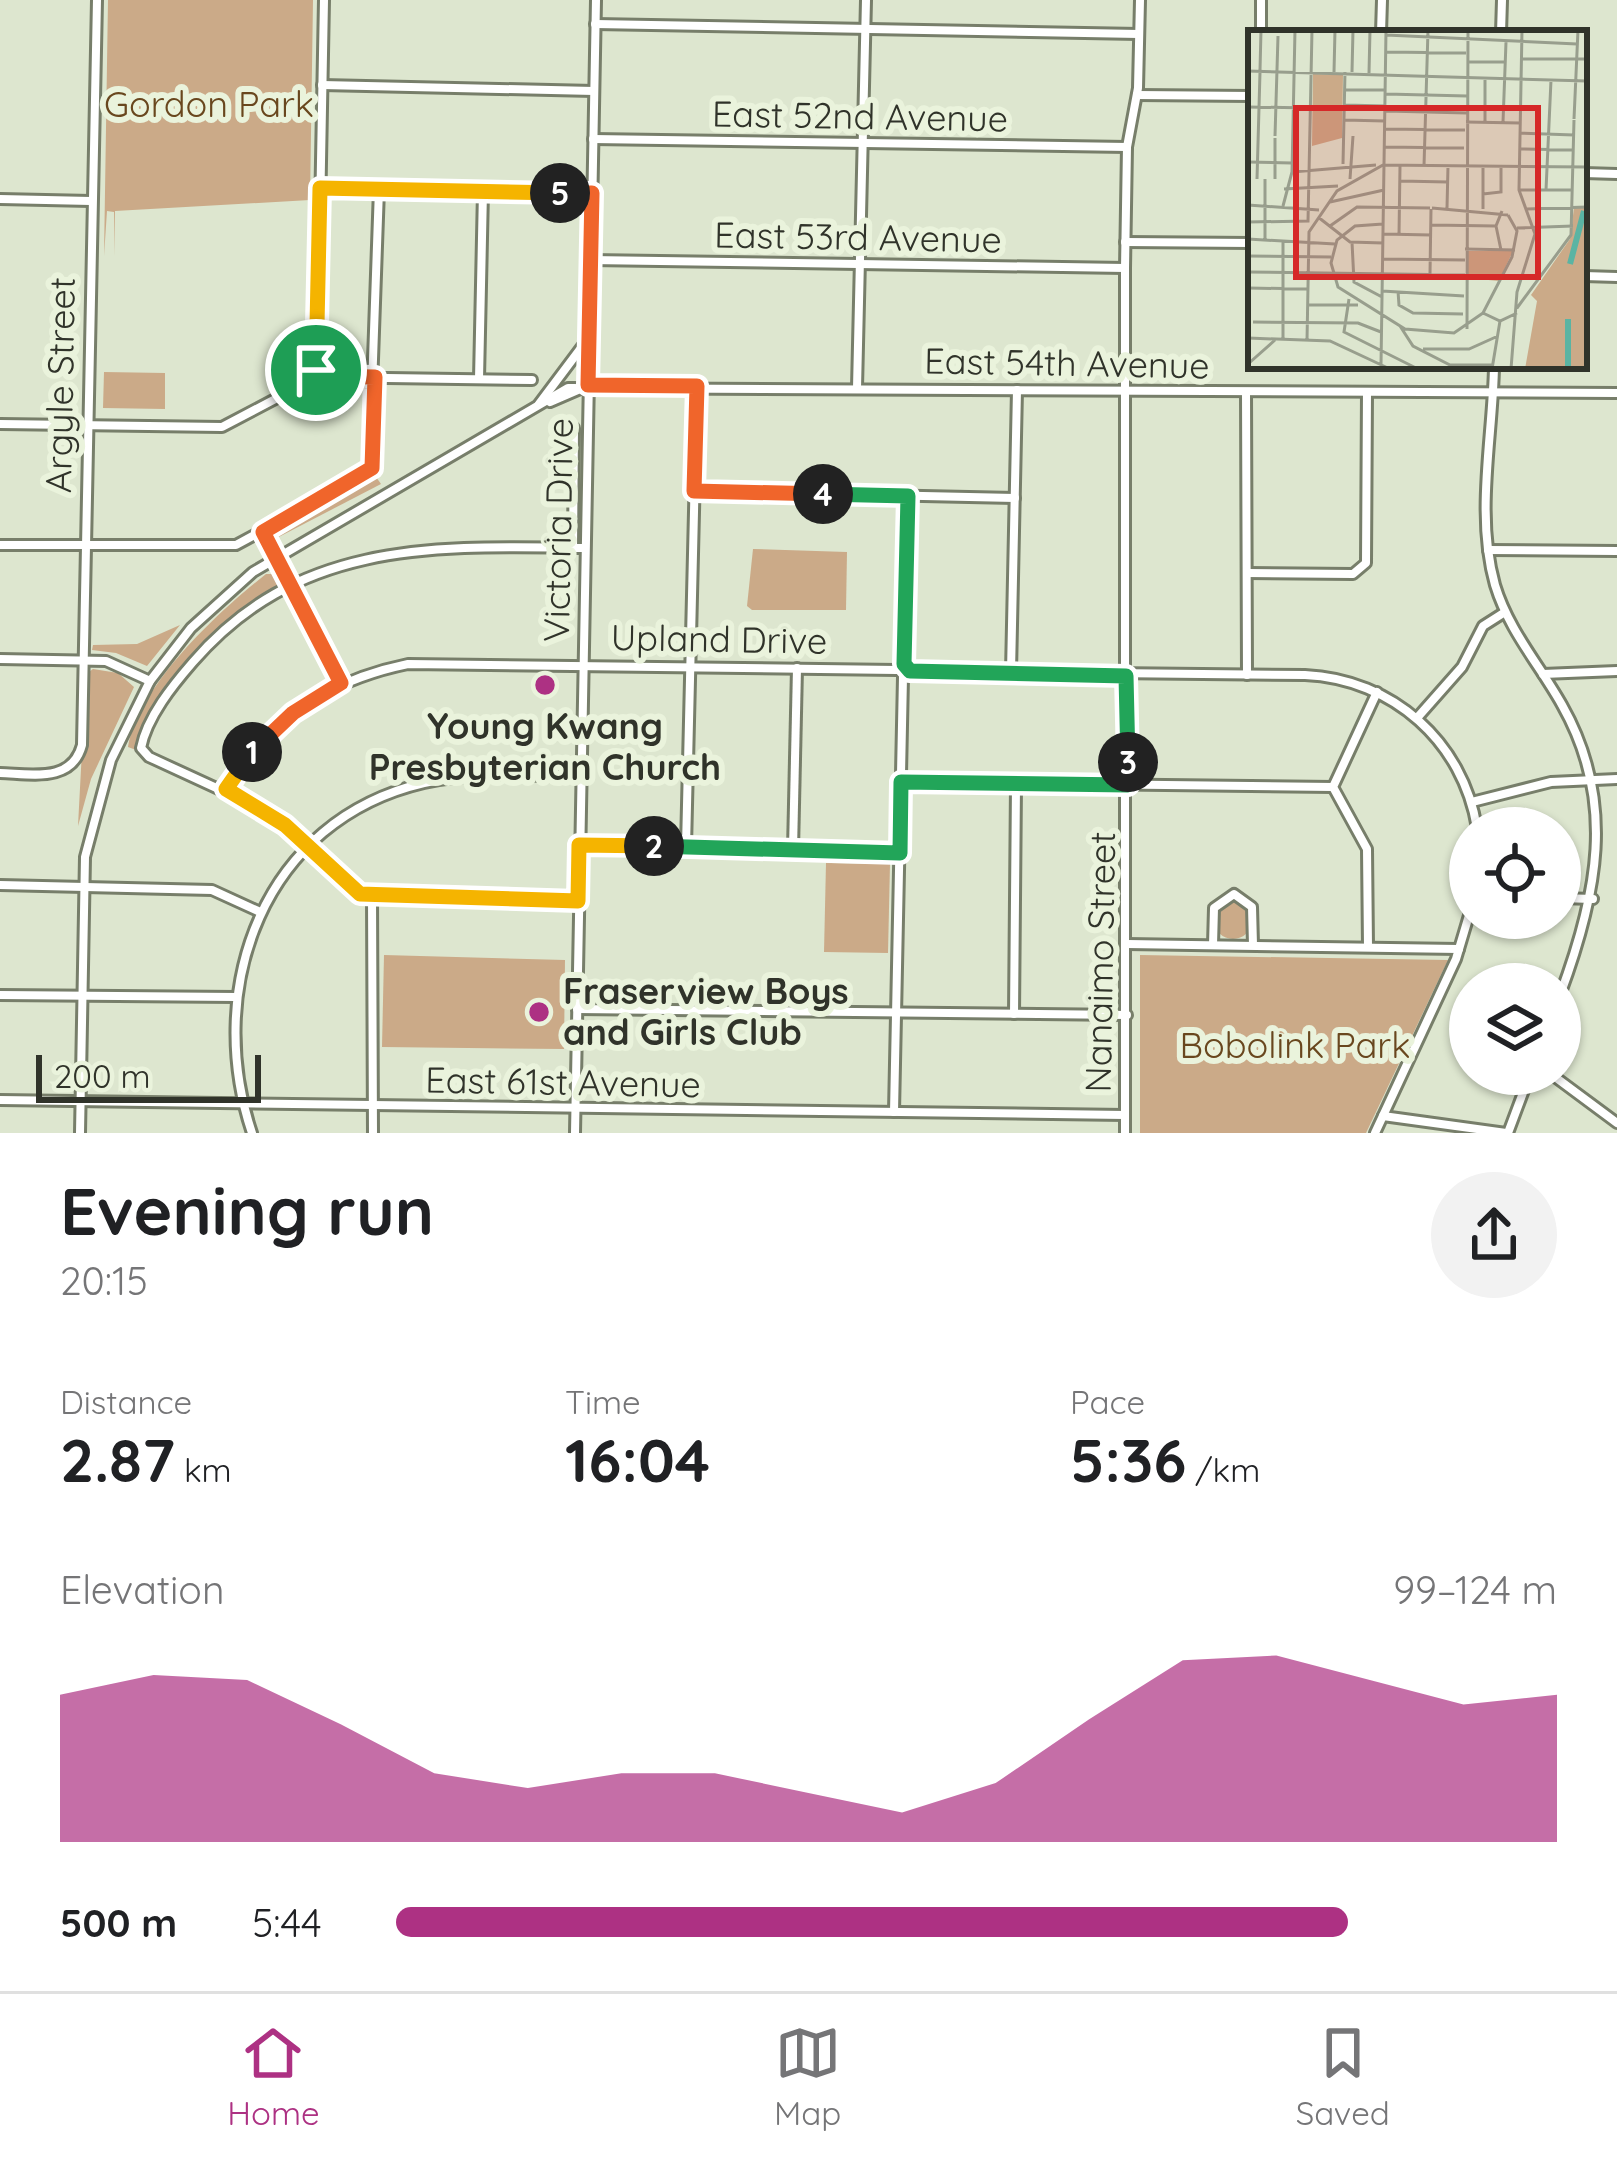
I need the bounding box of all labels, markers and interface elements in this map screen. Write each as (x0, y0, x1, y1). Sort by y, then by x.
inset map (1248, 30, 1587, 369)
park label: Gordon Park (104, 81, 314, 126)
street label: East 52nd Avenue (711, 90, 1009, 141)
pin: 5 (530, 163, 590, 223)
text: 5 (550, 172, 570, 213)
street label: East 53rd Avenue (714, 211, 1002, 262)
street label: Argyle Street (35, 277, 84, 493)
pin (265, 319, 367, 421)
icon: arrive (283, 337, 349, 403)
street label: East 54th Avenue (924, 338, 1210, 387)
street label: Victoria Drive (533, 418, 582, 642)
pin: 4 (793, 464, 853, 524)
text: 4 (813, 473, 833, 514)
street label: Upland Drive (610, 614, 828, 663)
marker: Young Kwang Presbyterian Church (532, 672, 558, 698)
place label: Young Kwang Presbyterian Church (369, 703, 721, 789)
pin: 1 (222, 722, 282, 782)
text: 1 (246, 731, 258, 772)
pin: 3 (1098, 732, 1158, 792)
text: 3 (1119, 741, 1137, 782)
map controls (1449, 807, 1581, 1095)
button: locate (1449, 807, 1581, 939)
pin: 2 (624, 816, 684, 876)
text: 2 (645, 825, 663, 866)
street label: Nanaimo Street (1075, 831, 1124, 1093)
button: layers (1449, 963, 1581, 1095)
place label: Fraserview Boys and Girls Club (563, 968, 849, 1054)
marker: Fraserview Boys and Girls Club (526, 999, 552, 1025)
park label: Bobolink Park (1180, 1022, 1410, 1067)
scale bar (36, 1049, 261, 1102)
text: 200 m (54, 1055, 151, 1096)
street label: East 61st Avenue (425, 1057, 701, 1106)
text: Evening run (60, 1169, 434, 1252)
button: share (1431, 1172, 1557, 1298)
text: 20:15 (60, 1256, 148, 1305)
text: Distance (60, 1381, 192, 1422)
text: Time (565, 1381, 641, 1422)
text: Pace (1070, 1381, 1145, 1422)
text: 2.87 (60, 1422, 175, 1497)
text: 16:04 (565, 1422, 710, 1497)
text: 5:36 (1070, 1422, 1186, 1497)
text: km (175, 1449, 232, 1490)
text: /km (1186, 1449, 1260, 1490)
text: Elevation (60, 1565, 224, 1614)
text: 99–124 m (1393, 1565, 1557, 1614)
text: 500 m (60, 1898, 177, 1947)
text: 5:44 (252, 1898, 322, 1947)
tab: Home (227, 2020, 320, 2133)
tab: Map (774, 2020, 841, 2133)
tab: Saved (1296, 2020, 1390, 2133)

